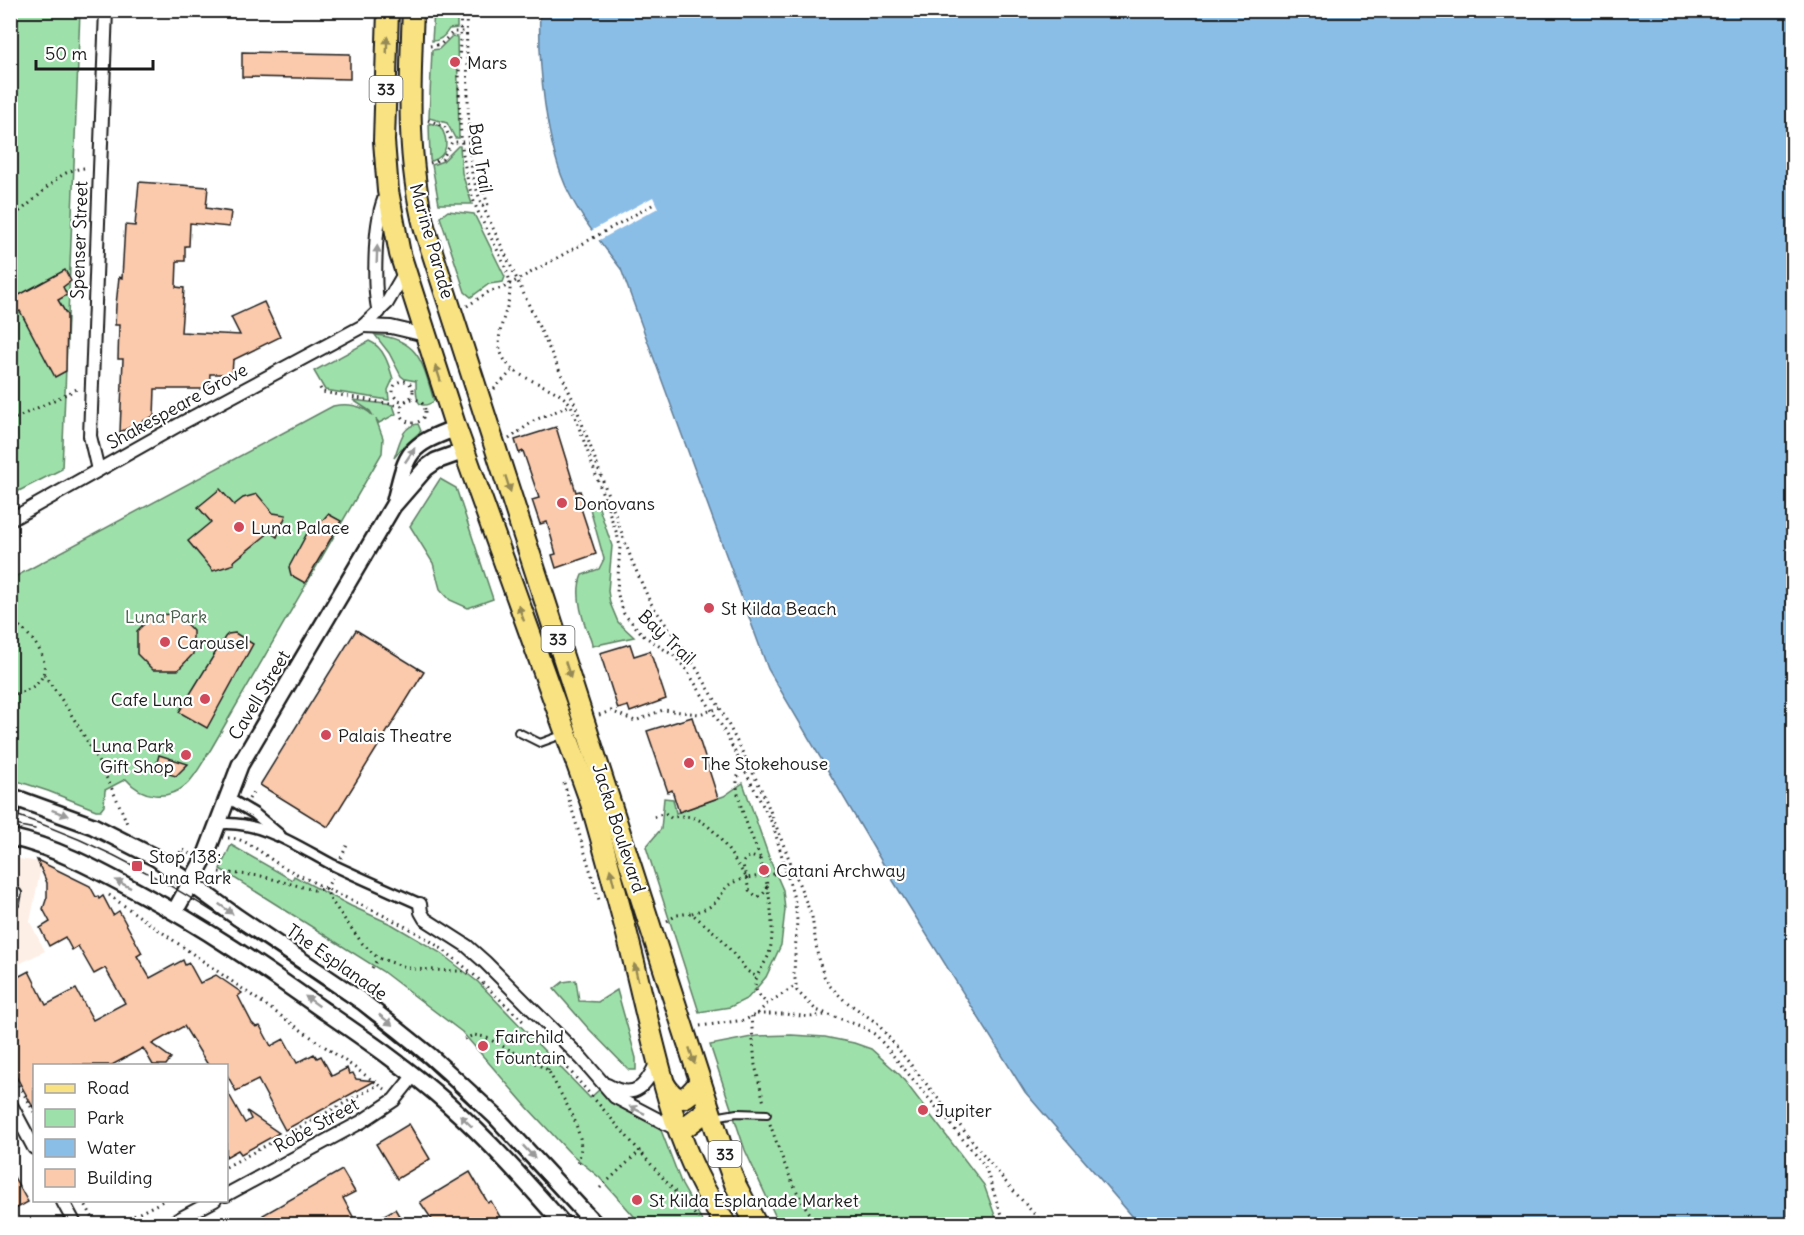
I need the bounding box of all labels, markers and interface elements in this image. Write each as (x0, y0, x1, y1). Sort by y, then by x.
scale bar (36, 33, 153, 71)
one-way arrow (383, 36, 392, 55)
text: 50 m (45, 42, 87, 65)
place label: Mars (467, 51, 507, 74)
marker: Mars (448, 55, 462, 69)
road number: 33 (370, 76, 402, 102)
street label: Bay Trail (464, 122, 498, 194)
street label: Spenser Street (65, 181, 93, 299)
street label: Marine Parade (405, 181, 459, 301)
one-way arrow (372, 244, 382, 263)
street label: Shakespeare Grove (103, 358, 251, 454)
one-way arrow (433, 364, 442, 382)
one-way arrow (404, 448, 416, 464)
one-way arrow (503, 475, 513, 493)
place label: Donovans (574, 492, 655, 515)
marker: Donovans (555, 496, 569, 510)
place label: Luna Palace (251, 516, 350, 539)
marker: Luna Palace (232, 520, 246, 534)
place label: St Kilda Beach (721, 597, 837, 620)
marker: St Kilda Beach (702, 601, 716, 615)
one-way arrow (516, 604, 526, 622)
park label: Luna Park (125, 605, 207, 628)
street label: Bay Trail (633, 605, 701, 669)
road number: 33 (542, 626, 574, 652)
place label: Carousel (177, 631, 249, 654)
marker: Carousel (158, 635, 172, 649)
street label: Cavell Street (223, 646, 295, 744)
one-way arrow (564, 661, 573, 679)
place label: Cafe Luna (111, 688, 193, 711)
marker: Cafe Luna (198, 692, 212, 706)
place label: Palais Theatre (338, 724, 452, 747)
marker: Palais Theatre (319, 728, 333, 742)
place label: Luna Park Gift Shop (92, 734, 174, 778)
marker: Luna Park Gift Shop (179, 748, 193, 762)
place label: The Stokehouse (701, 752, 828, 775)
marker: The Stokehouse (682, 756, 696, 770)
street label: Jacka Boulevard (587, 760, 651, 896)
one-way arrow (51, 808, 69, 818)
place label: Stop 138: Luna Park (149, 845, 231, 889)
marker: Stop 138: Luna Park (130, 859, 144, 873)
place label: Catani Archway (776, 859, 906, 882)
marker: Catani Archway (757, 863, 771, 877)
one-way arrow (607, 867, 616, 885)
one-way arrow (115, 879, 132, 889)
one-way arrow (217, 903, 233, 915)
street label: The Esplanade (282, 919, 392, 1005)
one-way arrow (631, 962, 641, 981)
one-way arrow (304, 996, 319, 1008)
one-way arrow (378, 1014, 394, 1027)
place label: Fairchild Fountain (495, 1025, 566, 1069)
marker: Fairchild Fountain (476, 1039, 490, 1053)
one-way arrow (688, 1047, 697, 1065)
legend (33, 1064, 228, 1202)
text: Road (87, 1076, 130, 1099)
street label: Robe Street (270, 1092, 362, 1158)
place label: Jupiter (935, 1099, 992, 1122)
marker: Jupiter (916, 1103, 930, 1117)
one-way arrow (629, 1105, 646, 1115)
text: Park (87, 1106, 124, 1129)
one-way arrow (459, 1114, 473, 1128)
text: Water (87, 1136, 137, 1159)
road number: 33 (708, 1141, 742, 1167)
one-way arrow (522, 1144, 535, 1159)
text: Building (87, 1166, 152, 1189)
place label: St Kilda Esplanade Market (649, 1189, 859, 1212)
marker: St Kilda Esplanade Market (630, 1193, 644, 1207)

